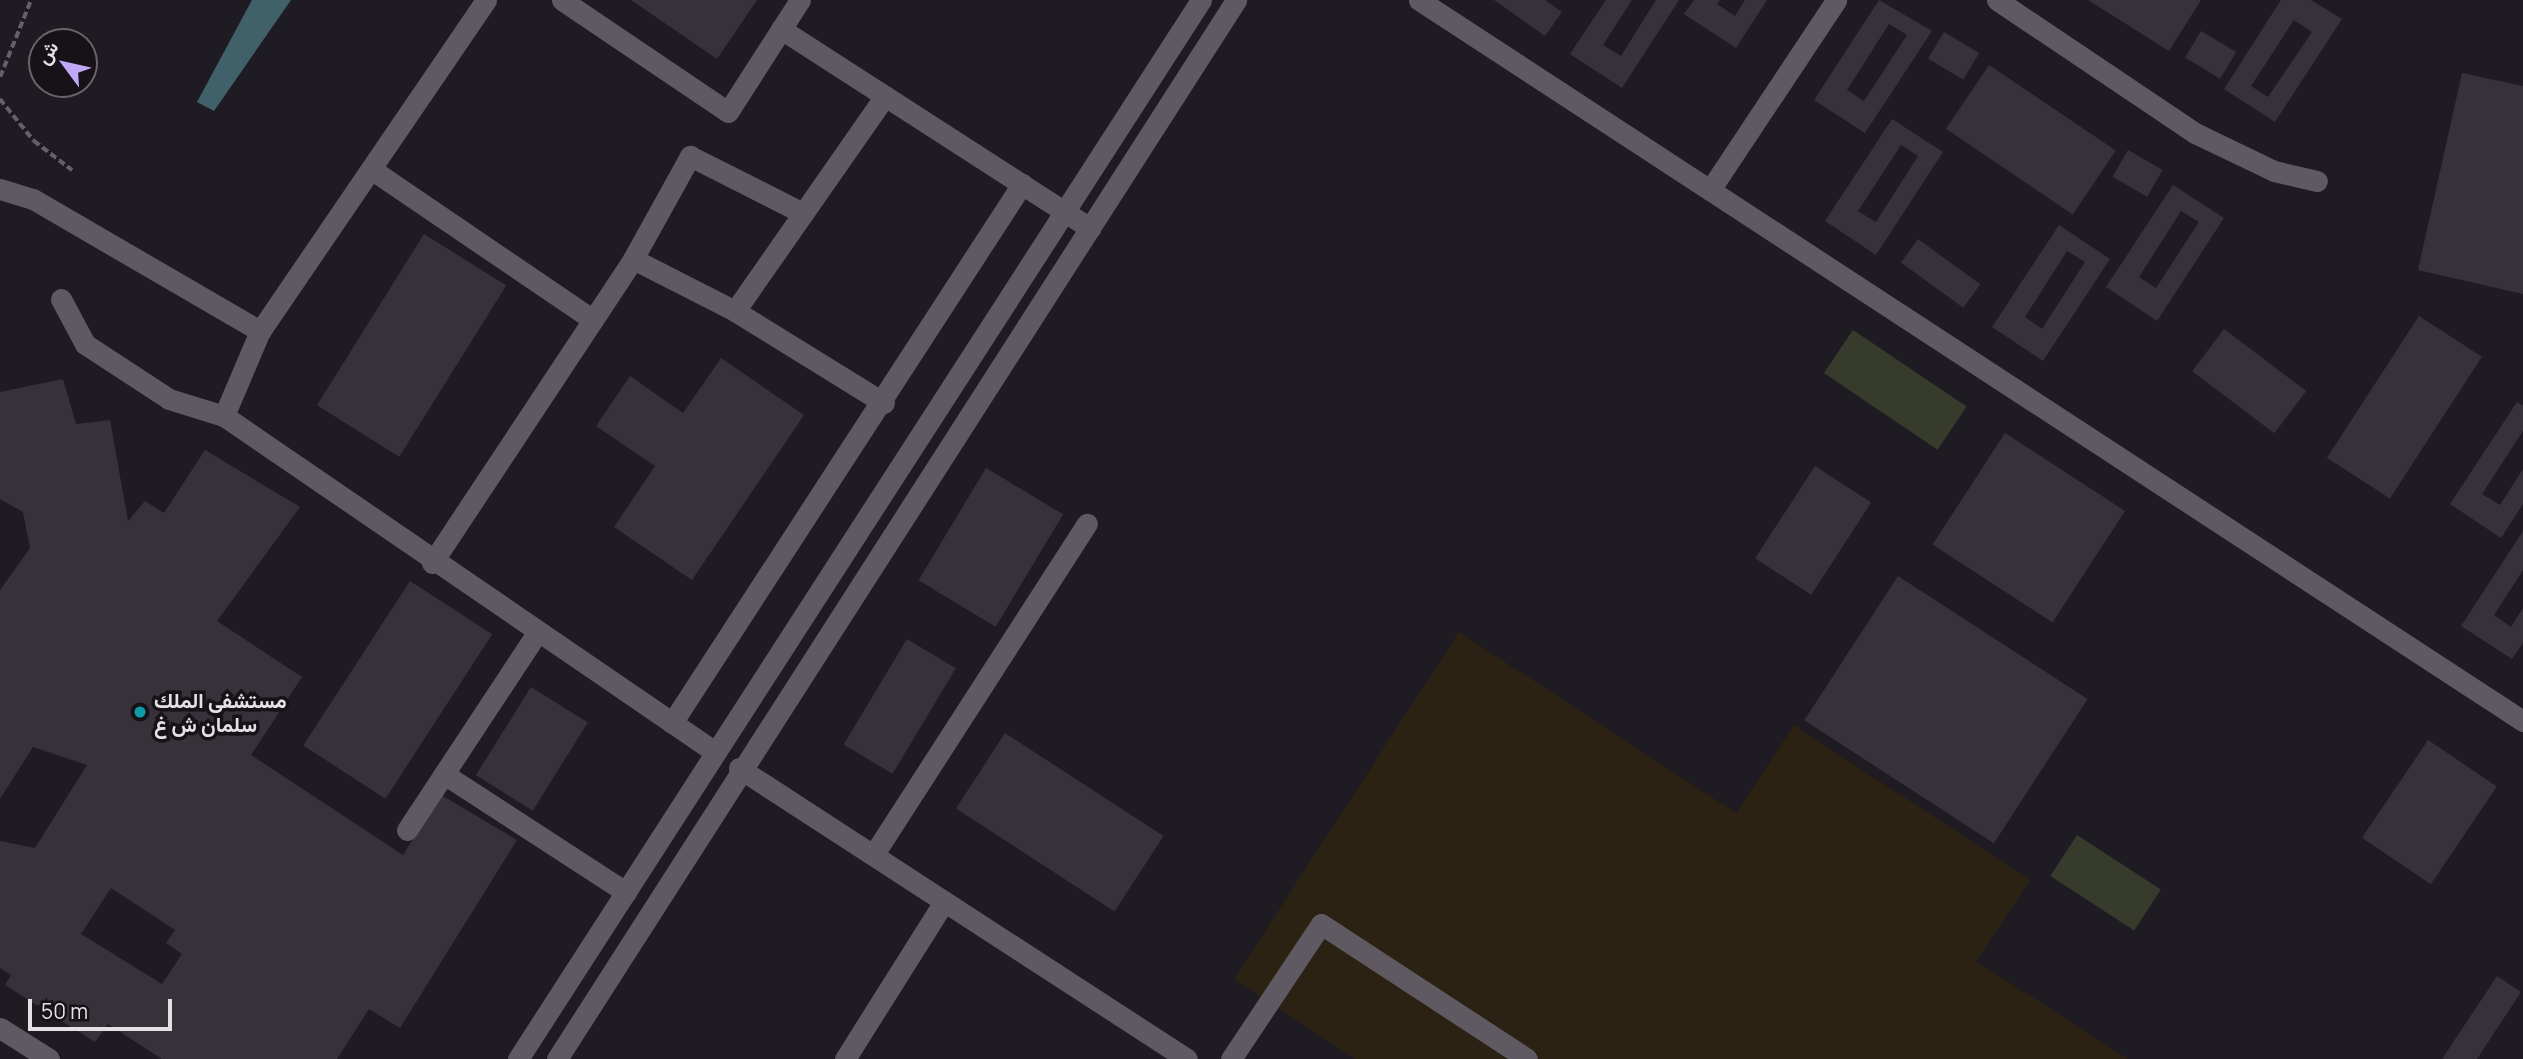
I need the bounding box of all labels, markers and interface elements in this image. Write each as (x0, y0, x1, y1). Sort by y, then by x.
north arrow (28, 28, 98, 98)
text: ش (30, 36, 64, 69)
place label: مستشفى الملك سلمان ش غ (154, 687, 287, 737)
marker: مستشفى الملك سلمان ش غ (132, 704, 148, 720)
scale bar (32, 986, 175, 1030)
text: 50 m (41, 997, 88, 1025)

